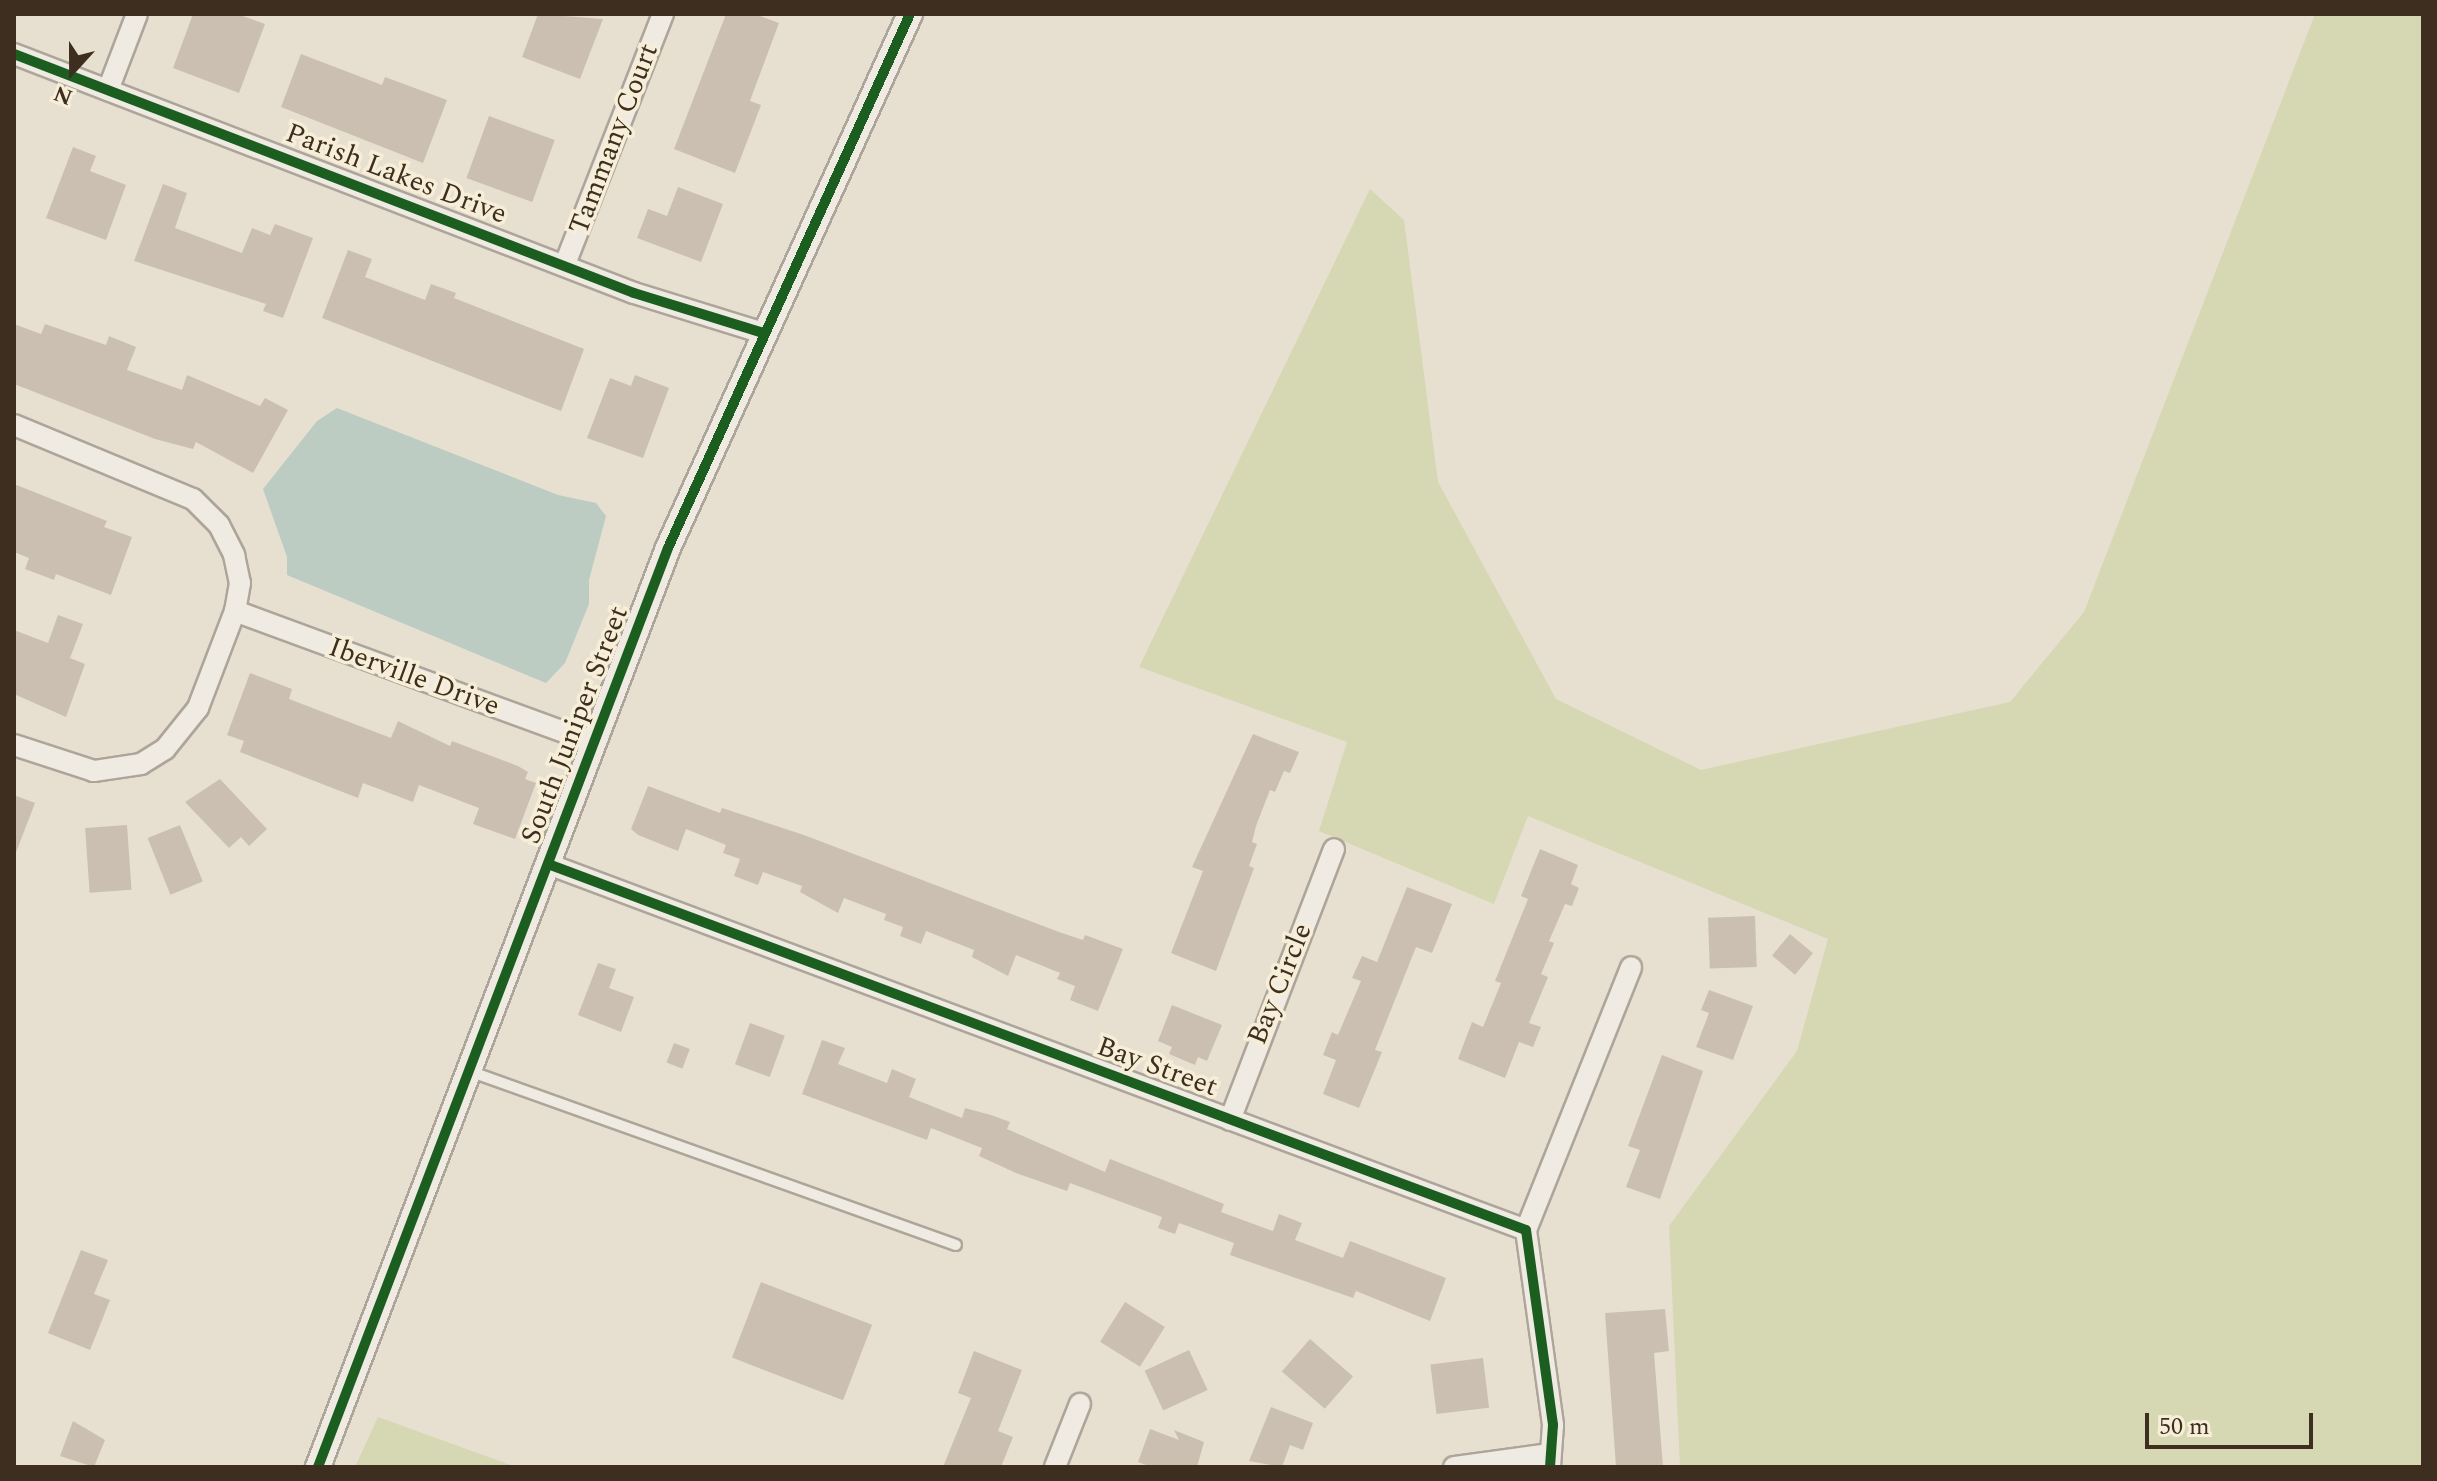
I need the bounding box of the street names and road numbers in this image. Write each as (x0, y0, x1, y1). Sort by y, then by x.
street label: Tammany Court (562, 39, 666, 239)
street label: Parish Lakes Drive (281, 116, 511, 232)
street label: South Juniper Street (514, 601, 636, 849)
street label: Iberville Drive (324, 631, 504, 723)
street label: Bay Circle (1240, 918, 1320, 1050)
street label: Bay Street (1092, 1030, 1222, 1104)

